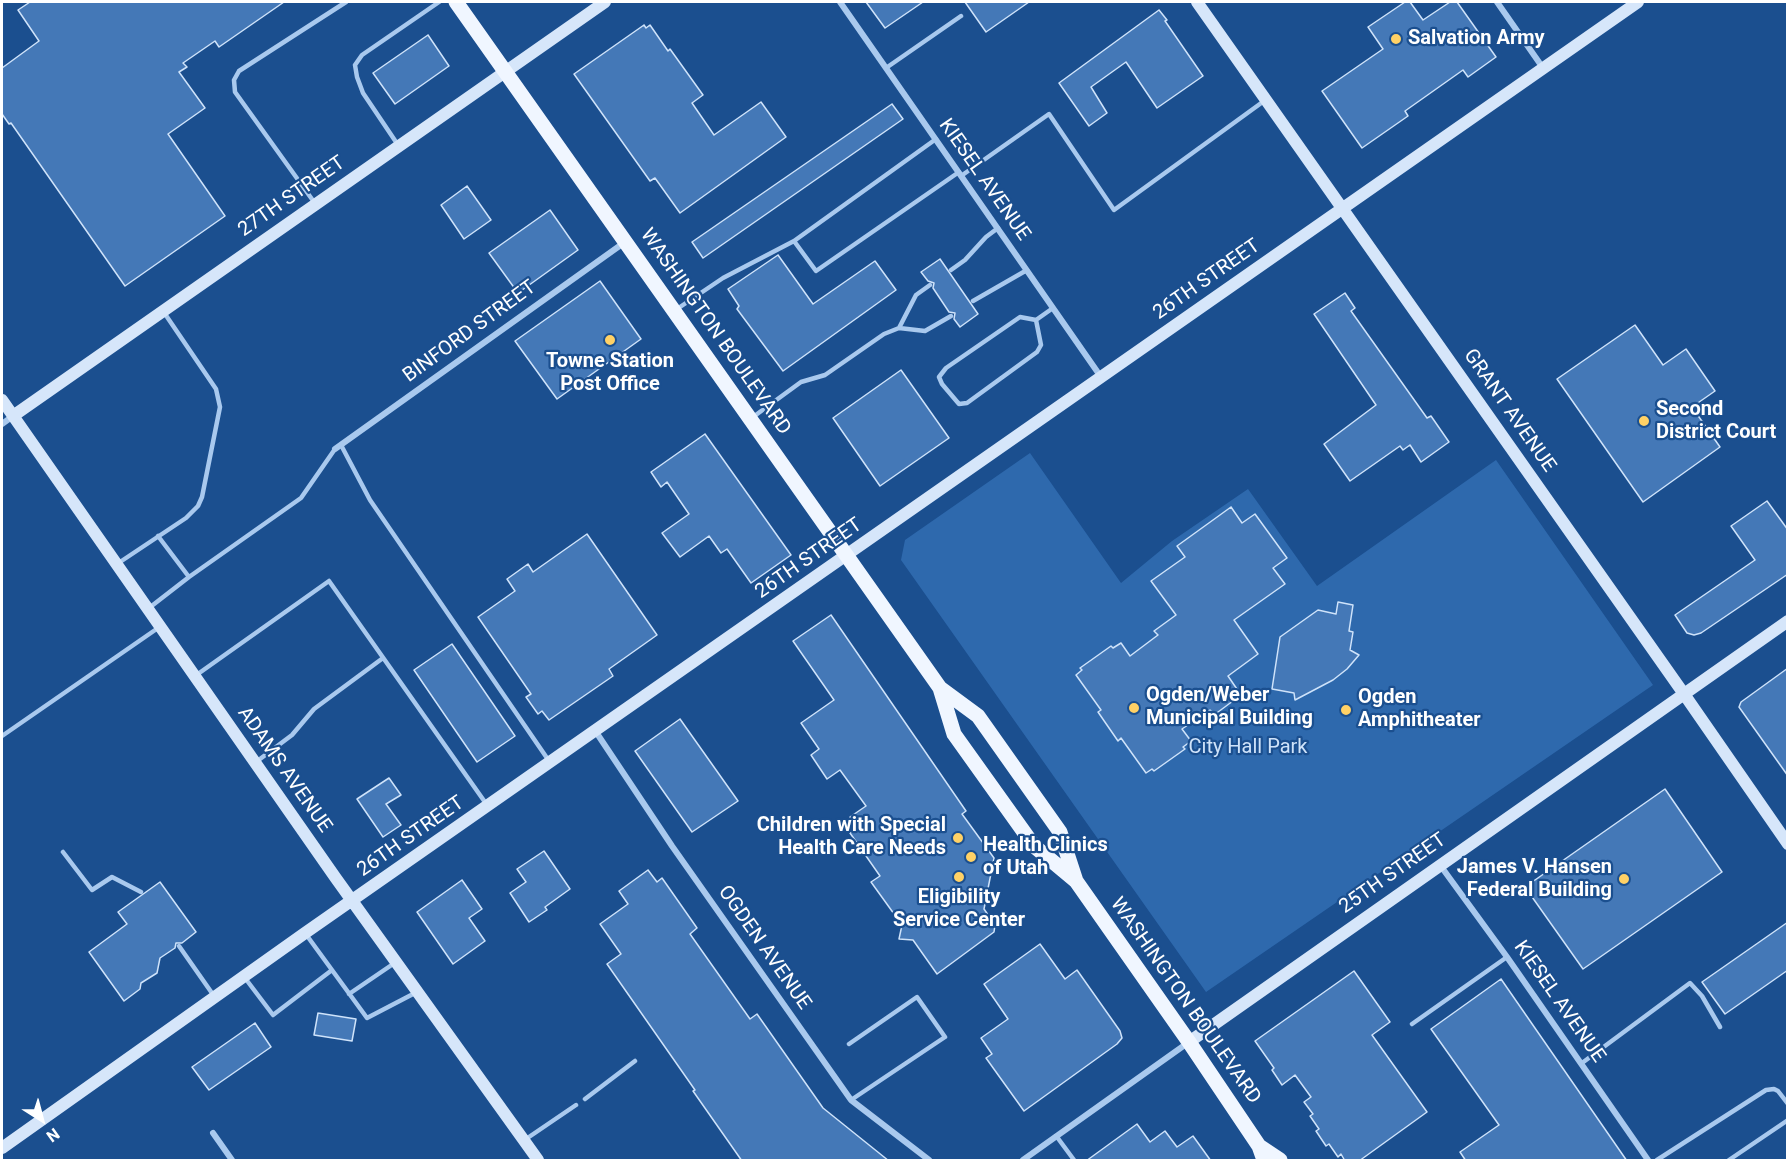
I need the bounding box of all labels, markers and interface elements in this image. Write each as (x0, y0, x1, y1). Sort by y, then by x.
place label: Salvation Army (1408, 27, 1545, 51)
marker: Salvation Army (1389, 32, 1403, 46)
street label: KIESEL AVENUE (933, 114, 1035, 246)
street label: 27TH STREET (234, 151, 350, 243)
street label: WASHINGTON BOULEVARD (635, 224, 795, 440)
street label: 26TH STREET (1149, 234, 1265, 326)
street label: BINFORD STREET (399, 276, 541, 388)
marker: Towne Station Post Office (603, 333, 617, 347)
street label: GRANT AVENUE (1458, 345, 1560, 477)
place label: Towne Station Post Office (546, 350, 674, 397)
place label: Second District Court (1656, 398, 1776, 445)
marker: Second District Court (1637, 414, 1651, 428)
street label: 26TH STREET (751, 513, 867, 605)
place label: Ogden/Weber Municipal Building (1146, 684, 1313, 731)
place label: Ogden Amphitheater (1358, 686, 1481, 733)
marker: Ogden/Weber Municipal Building (1127, 701, 1141, 715)
street label: ADAMS AVENUE (232, 702, 336, 838)
marker: Ogden Amphitheater (1339, 703, 1353, 717)
park label: City Hall Park (1189, 736, 1307, 760)
street label: 26TH STREET (353, 791, 469, 883)
place label: Children with Special Health Care Needs (757, 814, 946, 861)
street label: 25TH STREET (1335, 828, 1451, 920)
marker: Children with Special Health Care Needs (951, 831, 965, 845)
place label: Health Clinics of Utah (983, 834, 1108, 881)
marker: Health Clinics of Utah (964, 850, 978, 864)
place label: James V. Hansen Federal Building (1457, 856, 1612, 903)
marker: Eligibility Service Center (952, 870, 966, 884)
marker: James V. Hansen Federal Building (1617, 872, 1631, 886)
street label: OGDEN AVENUE (712, 881, 816, 1015)
place label: Eligibility Service Center (893, 886, 1025, 933)
street label: WASHINGTON BOULEVARD (1105, 893, 1265, 1109)
street label: KIESEL AVENUE (1508, 936, 1610, 1068)
north arrow (12, 1090, 72, 1150)
text: N (43, 1124, 63, 1146)

